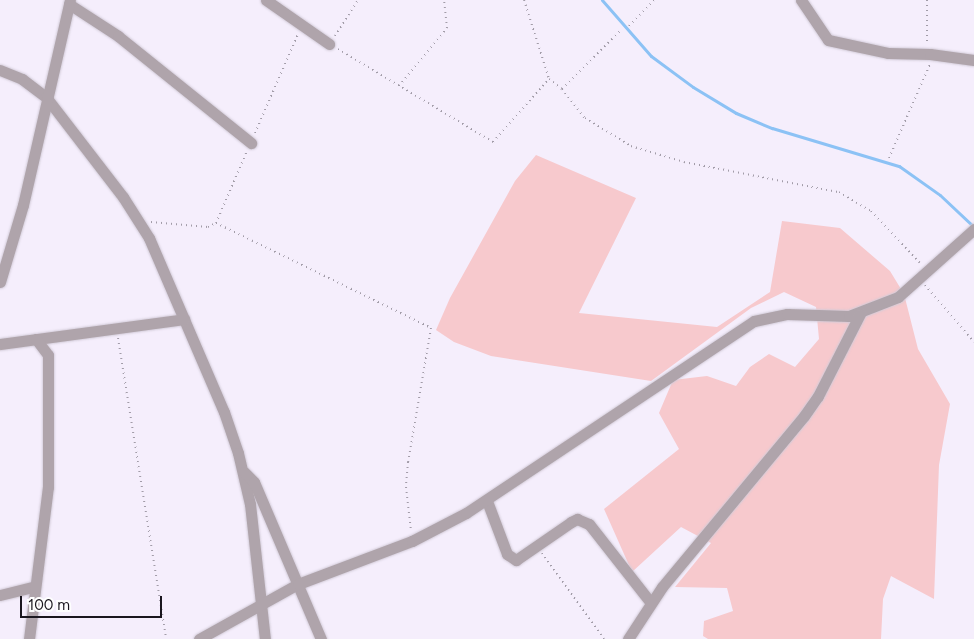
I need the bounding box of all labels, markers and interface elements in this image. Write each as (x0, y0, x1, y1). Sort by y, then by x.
scale bar (22, 586, 165, 618)
text: 100 m (28, 596, 70, 614)

